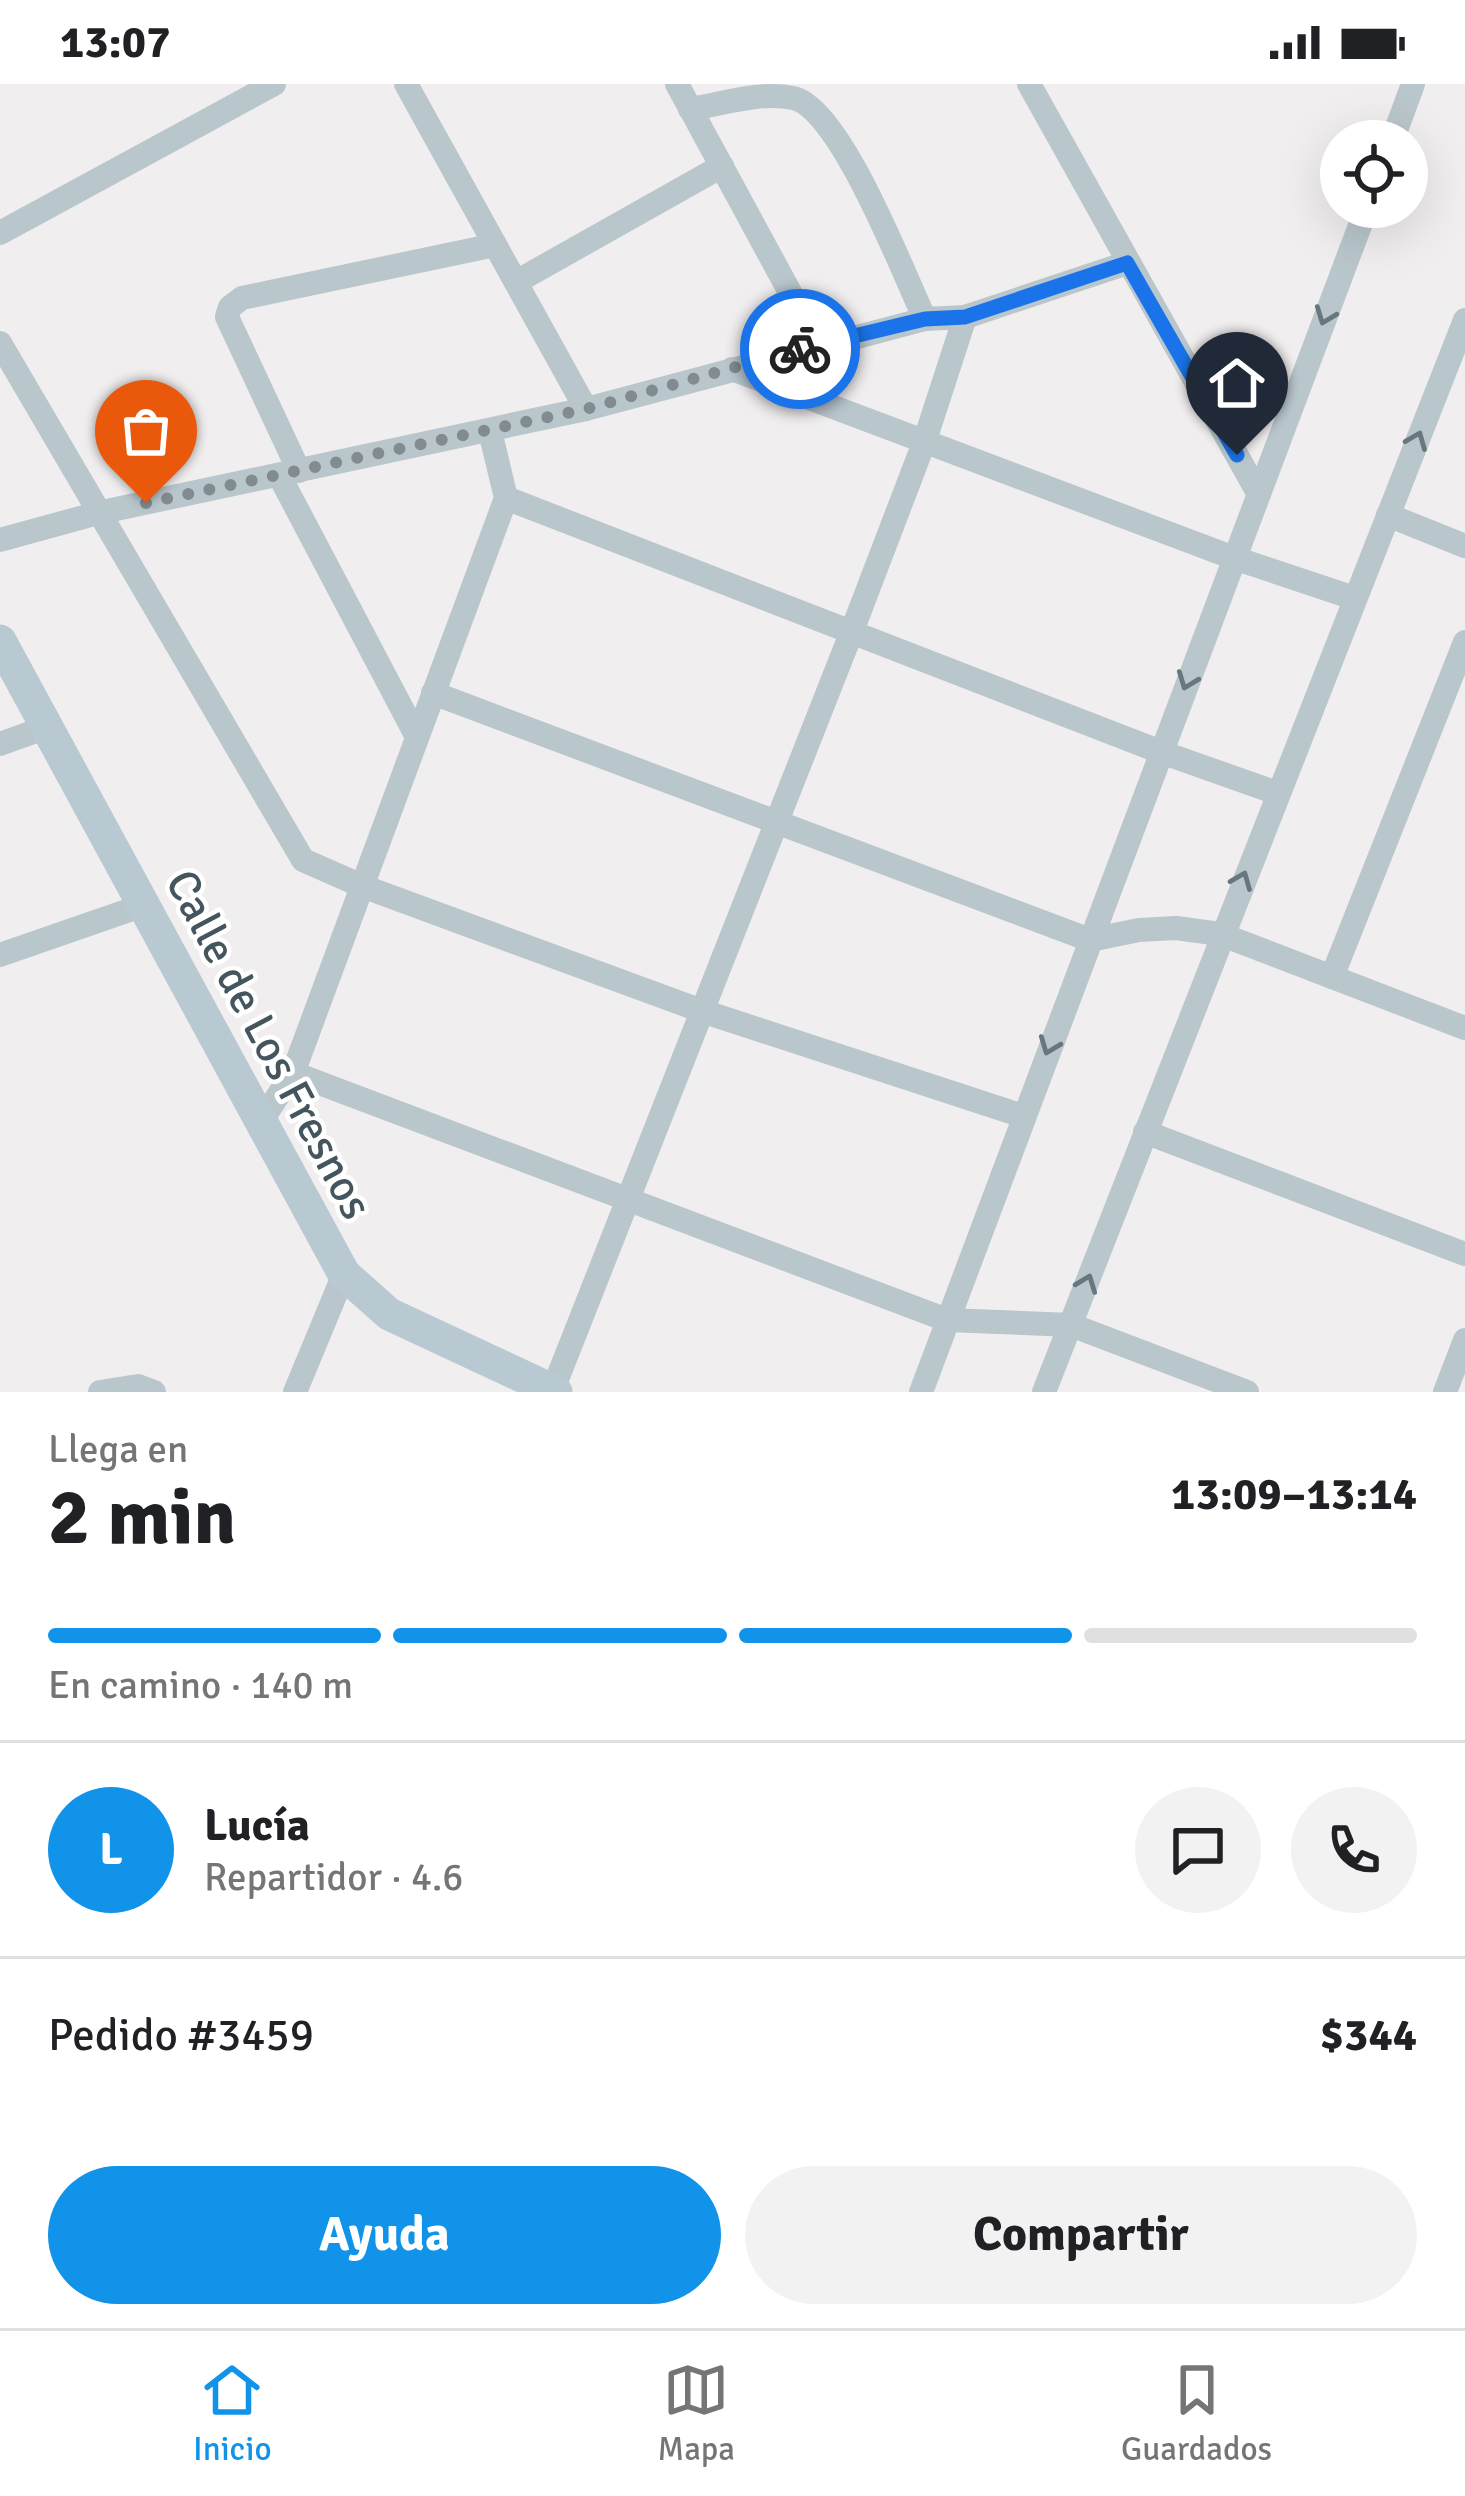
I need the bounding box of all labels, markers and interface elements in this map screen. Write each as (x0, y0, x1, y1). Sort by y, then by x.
text: 13:07 (60, 15, 170, 70)
map controls (1320, 120, 1428, 228)
button: locate (1320, 120, 1428, 228)
courier (740, 289, 860, 409)
one-way arrow (1315, 305, 1340, 326)
icon: bike (767, 316, 833, 382)
pin (1186, 332, 1288, 455)
icon: home (1204, 350, 1270, 416)
pin (95, 380, 197, 503)
icon: bag (113, 398, 179, 464)
one-way arrow (1403, 430, 1428, 451)
one-way arrow (1177, 670, 1202, 691)
street label: Calle de Los Fresnos (154, 861, 384, 1229)
one-way arrow (1228, 871, 1252, 892)
one-way arrow (1039, 1034, 1064, 1055)
one-way arrow (1073, 1274, 1098, 1295)
text: Llega en (48, 1425, 188, 1473)
text: 13:09–13:14 (1171, 1467, 1417, 1522)
text: 2 min (48, 1470, 236, 1566)
text: En camino · 140 m (48, 1661, 353, 1709)
button: chat (1135, 1787, 1261, 1913)
button: phone (1291, 1787, 1417, 1913)
text: Lucía (204, 1798, 310, 1853)
text: L (99, 1822, 123, 1877)
text: Repartidor · 4.6 (204, 1853, 463, 1901)
text: Pedido #3459 (48, 2008, 314, 2063)
text: $344 (1320, 2008, 1417, 2063)
button: Ayuda (48, 2166, 721, 2304)
button: Compartir (745, 2166, 1417, 2304)
tab: Inicio (193, 2357, 272, 2470)
tab: Mapa (657, 2357, 735, 2470)
tab: Guardados (1121, 2357, 1272, 2470)

